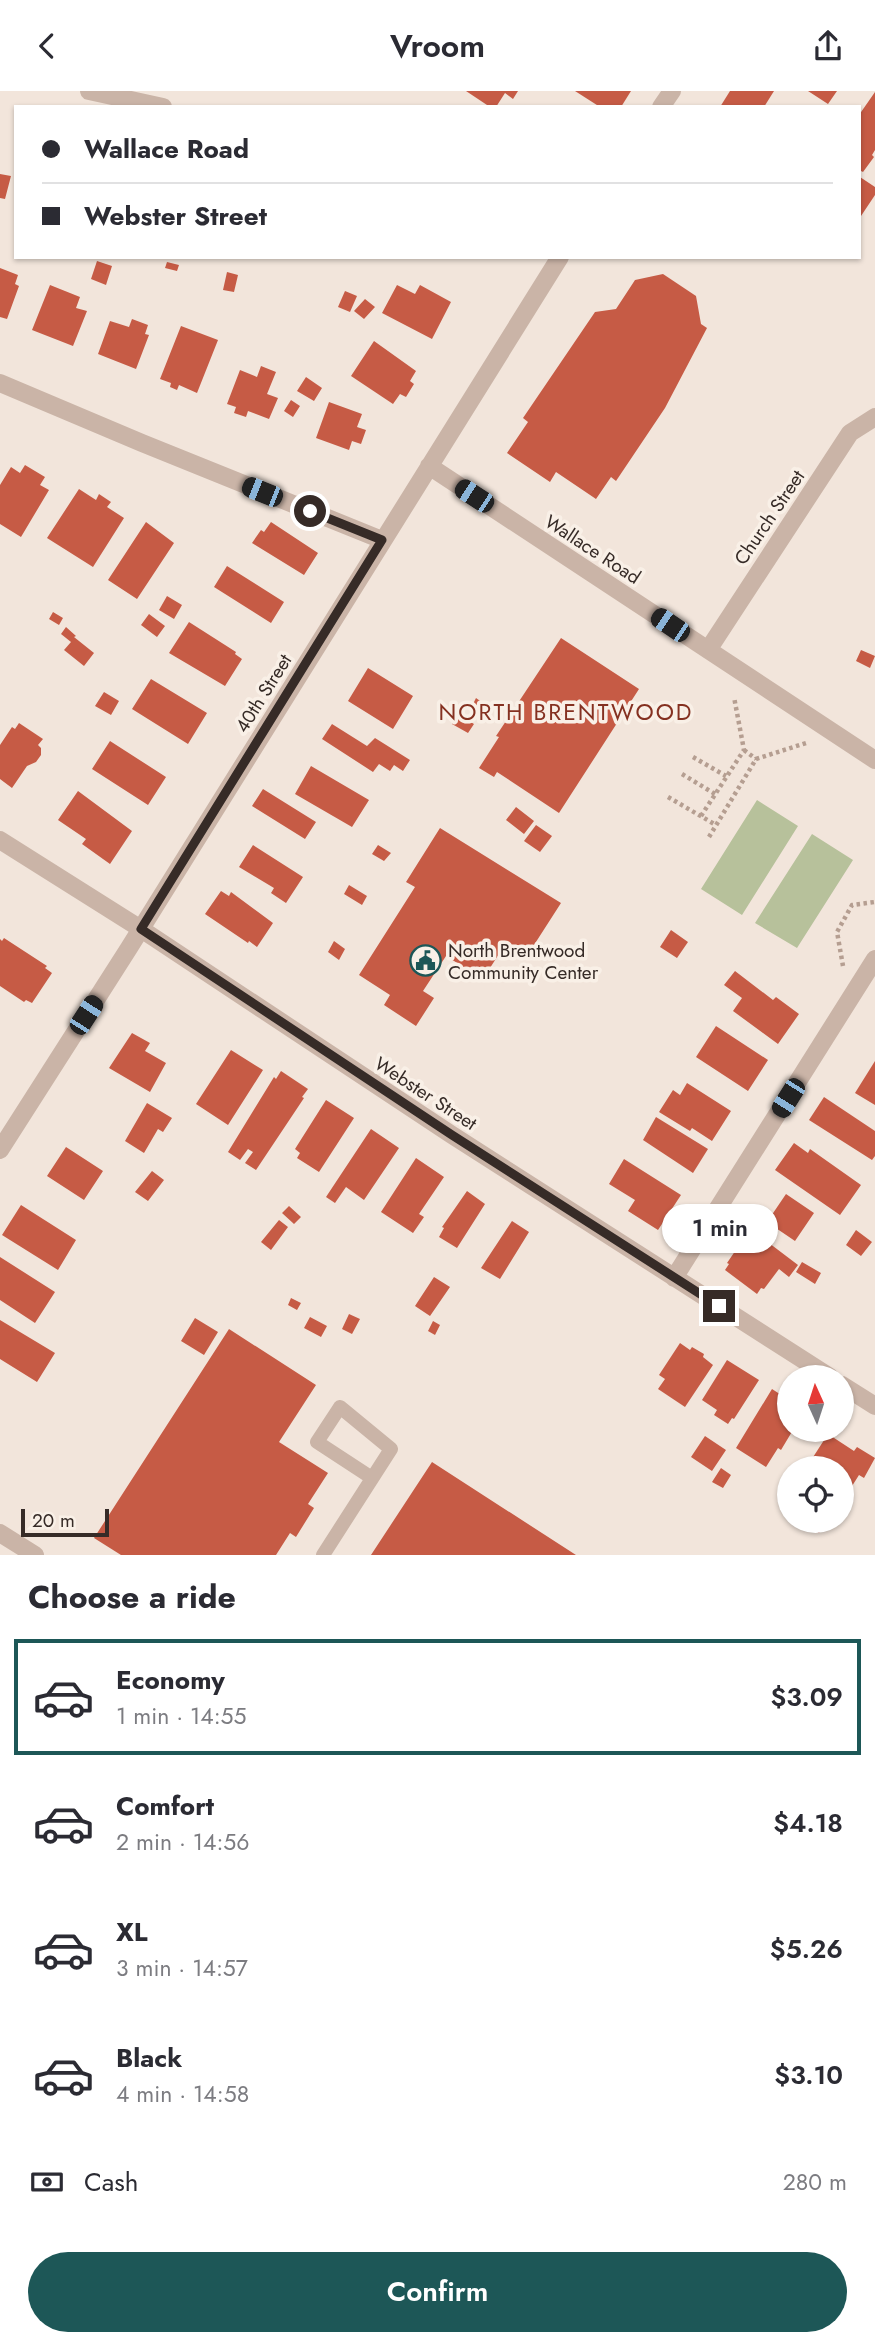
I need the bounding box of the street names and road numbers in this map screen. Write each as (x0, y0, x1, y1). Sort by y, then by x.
street label: Church Street (728, 464, 811, 570)
street label: Wallace Road (539, 508, 646, 591)
street label: 40th Street (229, 648, 298, 738)
street label: Webster Street (369, 1050, 483, 1137)

